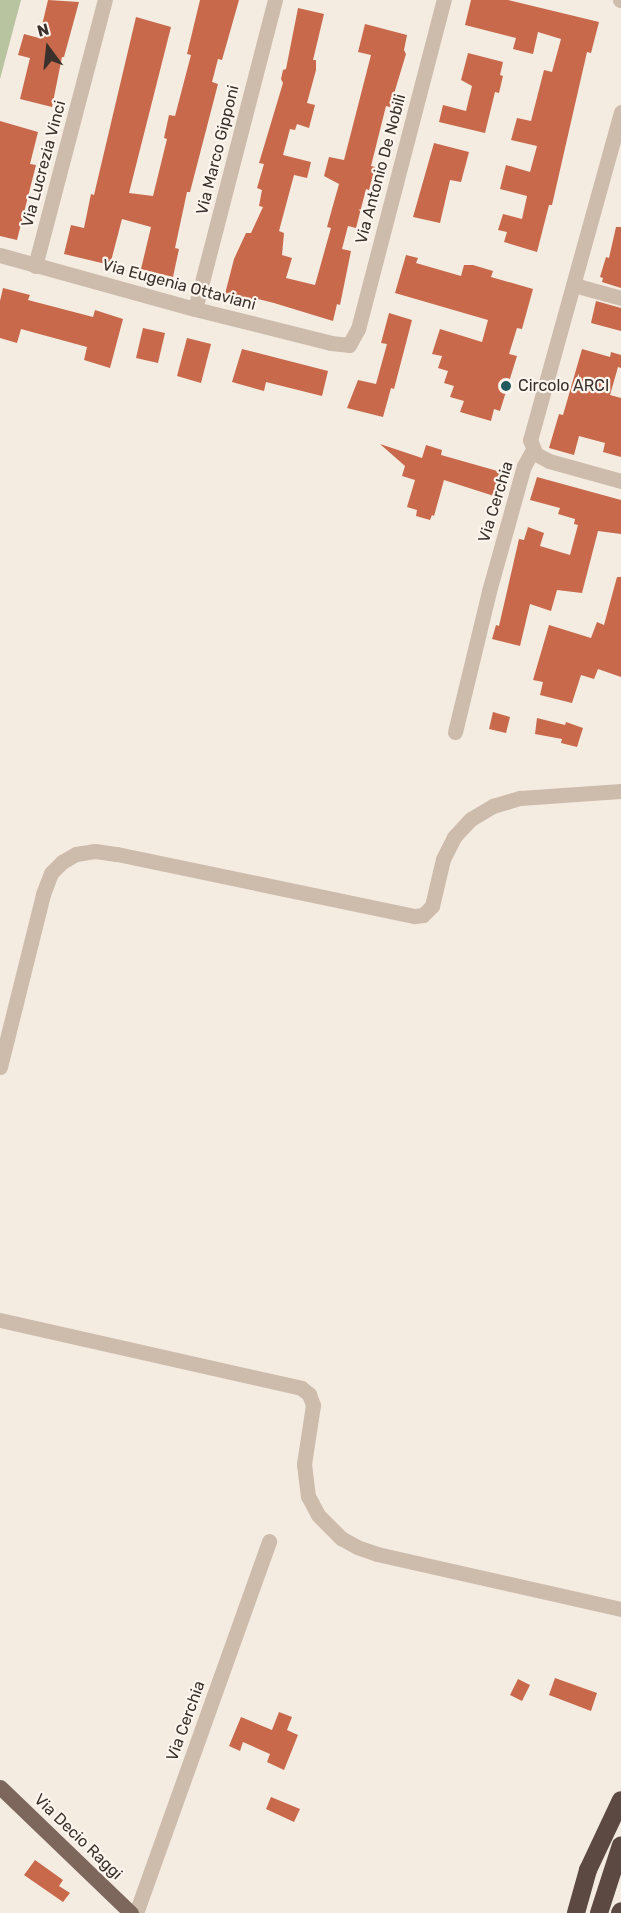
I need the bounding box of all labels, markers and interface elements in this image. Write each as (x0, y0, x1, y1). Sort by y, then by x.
north arrow (18, 18, 78, 78)
text: N (35, 19, 51, 41)
street label: Via Marco Gipponi (193, 83, 243, 217)
street label: Via Antonio De Nobili (352, 92, 410, 246)
street label: Via Lucrezia Vinci (18, 98, 70, 230)
street label: Via Eugenia Ottaviani (100, 255, 258, 315)
place label: Circolo ARCI (518, 376, 610, 396)
marker: Circolo ARCI (499, 379, 513, 393)
street label: Via Cerchia (475, 459, 517, 545)
street label: Via Cerchia (163, 1678, 209, 1764)
street label: Via Decio Raggi (30, 1790, 126, 1884)

